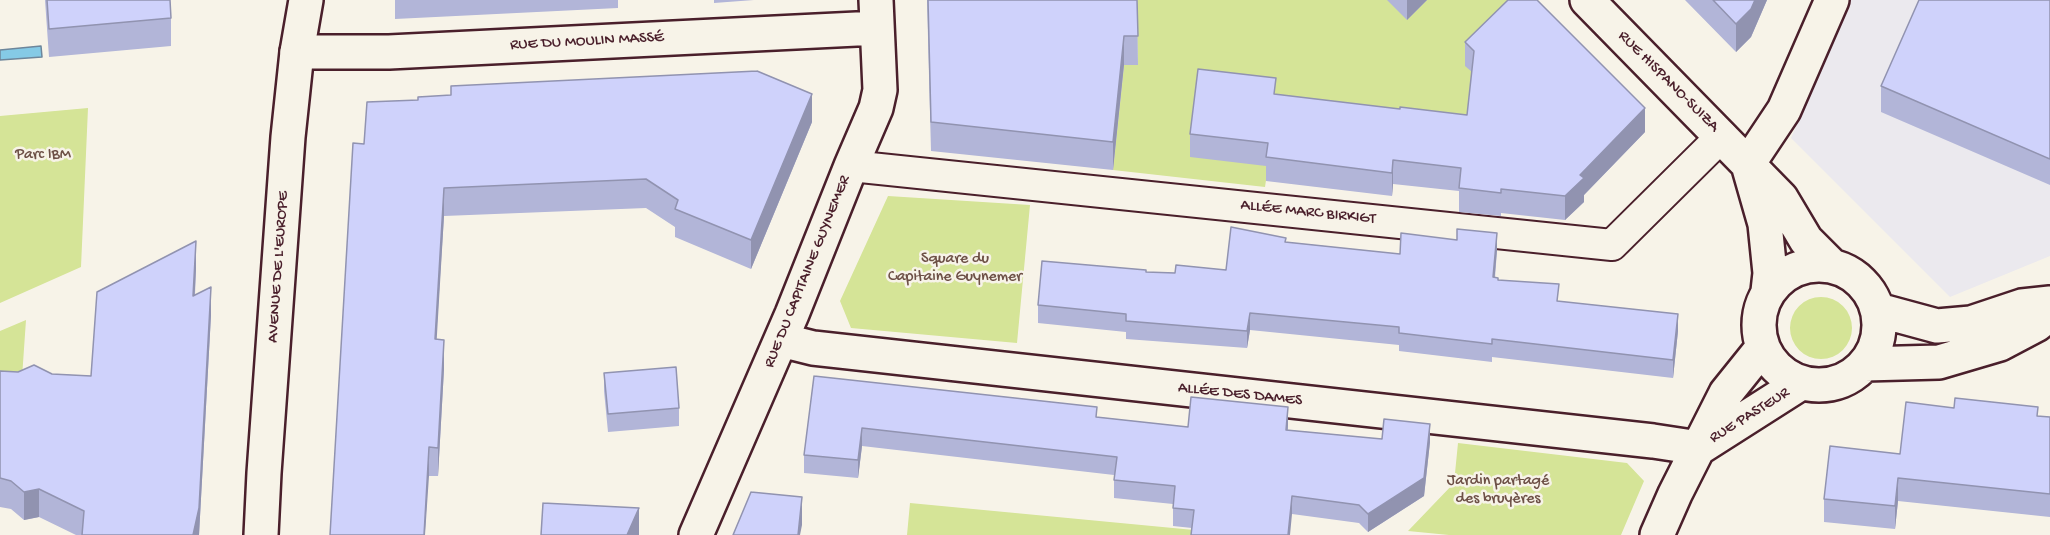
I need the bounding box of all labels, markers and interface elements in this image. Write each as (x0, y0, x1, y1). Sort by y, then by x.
street label: RUE HISPANO-SUIZA (1613, 27, 1723, 137)
street label: RUE DU MOULIN MASSÉ (510, 28, 664, 56)
park label: Parc IBM (15, 146, 71, 166)
street label: RUE DU CAPITAINE GUYNEMER (761, 173, 855, 371)
street label: AVENUE DE L'EUROPE (264, 191, 294, 343)
street label: ALLÉE MARC BIRKIGT (1240, 196, 1376, 230)
park label: Square du Capitaine Guynemer (888, 250, 1022, 288)
street label: ALLÉE DES DAMES (1177, 379, 1303, 411)
street label: RUE PASTEUR (1706, 384, 1794, 448)
park label: Jardin partagé des bruyères (1447, 472, 1549, 510)

